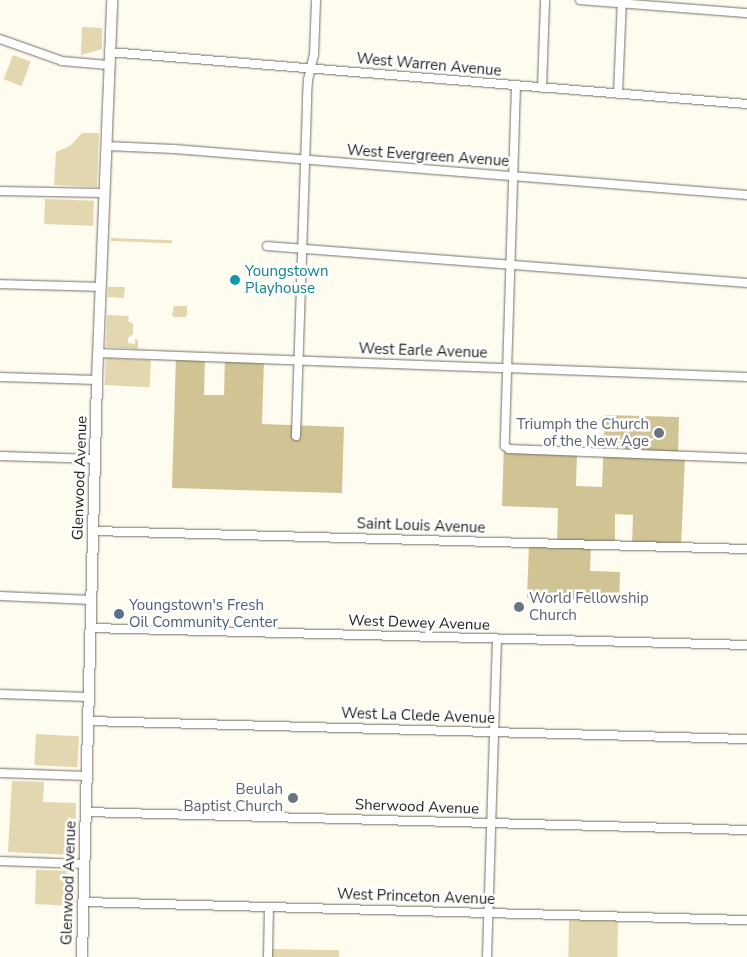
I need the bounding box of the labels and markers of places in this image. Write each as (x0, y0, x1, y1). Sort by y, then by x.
place label: Youngstown Playhouse (245, 262, 329, 297)
marker: Youngstown Playhouse (229, 274, 241, 286)
place label: Triumph the Church of the New Age (517, 415, 649, 450)
marker: Triumph the Church of the New Age (653, 427, 665, 439)
place label: World Fellowship Church (529, 589, 649, 624)
place label: Youngstown's Fresh Oil Community Center (129, 596, 278, 631)
marker: World Fellowship Church (513, 601, 525, 613)
marker: Youngstown's Fresh Oil Community Center (113, 608, 125, 620)
place label: Beulah Baptist Church (183, 780, 283, 815)
marker: Beulah Baptist Church (287, 792, 299, 804)

